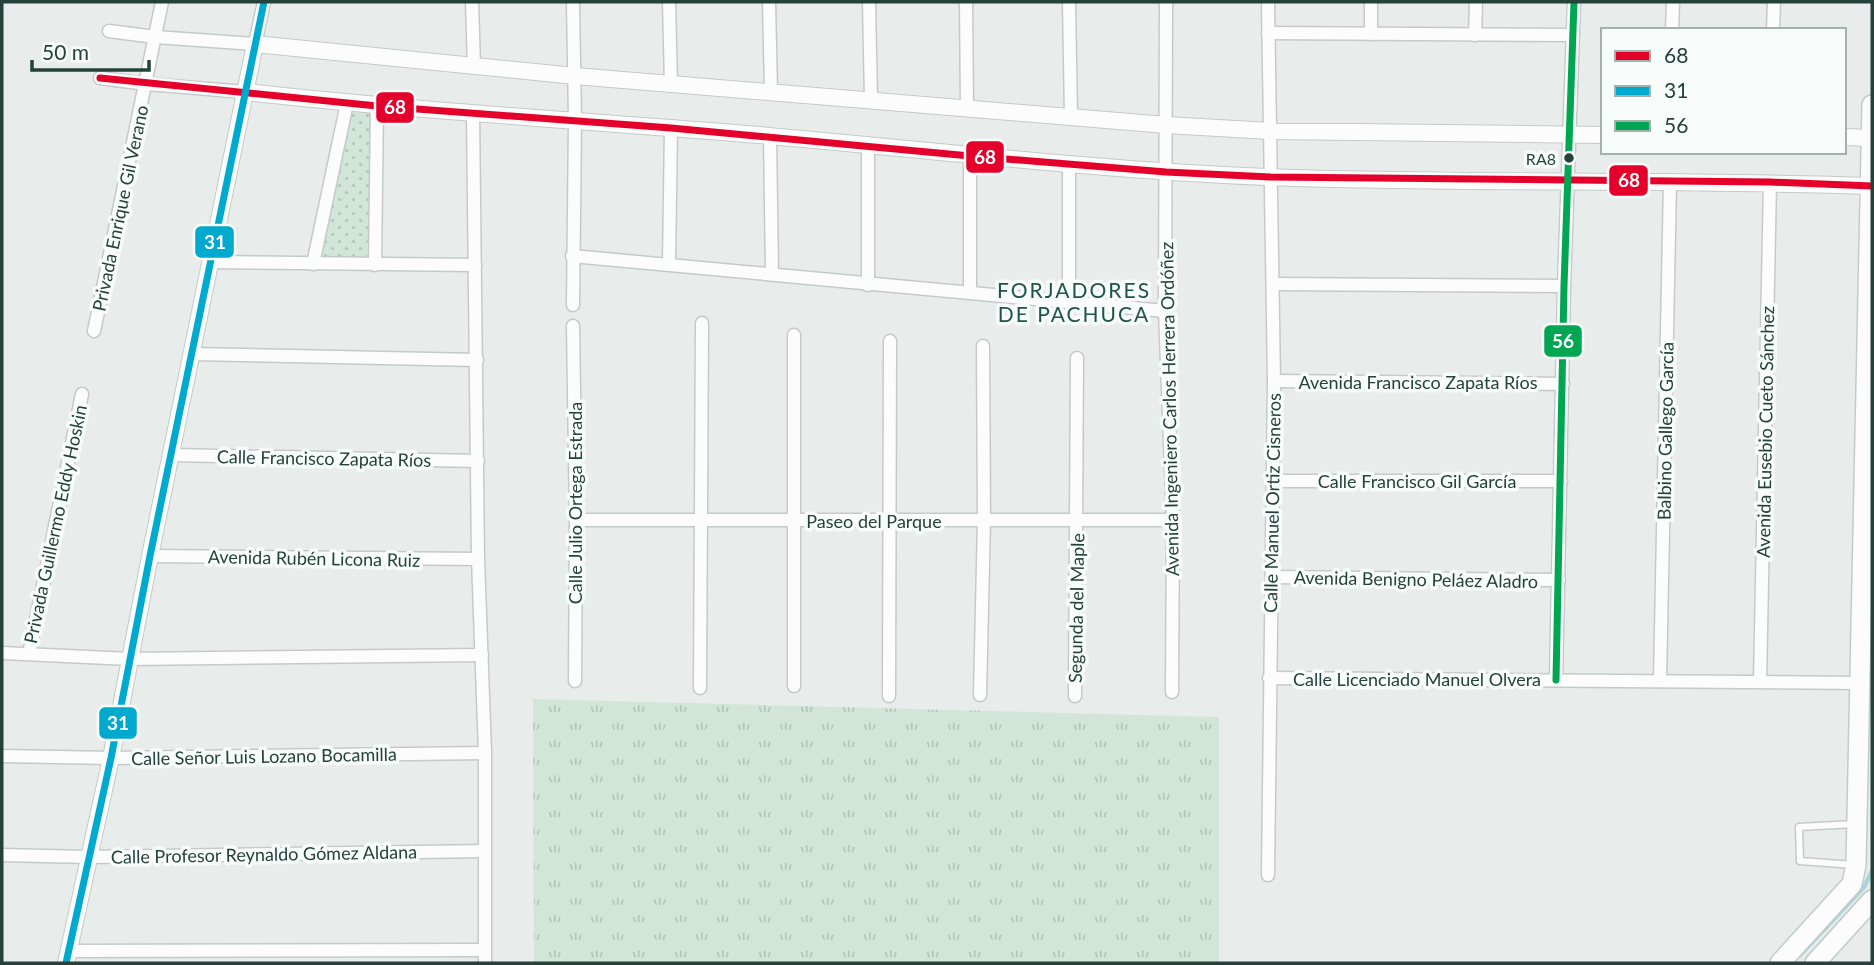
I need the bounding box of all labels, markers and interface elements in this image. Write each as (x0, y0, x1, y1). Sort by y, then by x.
scale bar (32, 28, 149, 72)
legend (1601, 28, 1846, 154)
text: 50 m (42, 39, 89, 64)
text: 68 (1664, 42, 1688, 67)
text: 31 (1664, 77, 1688, 102)
line badge: 68 (375, 91, 415, 124)
text: 68 (384, 95, 406, 118)
street label: Privada Enrique Gil Verano (87, 103, 153, 313)
text: 56 (1664, 112, 1688, 137)
line badge: 68 (965, 140, 1005, 174)
text: 68 (974, 145, 996, 168)
place label: RA8 (1526, 149, 1556, 168)
marker: RA8 (1562, 151, 1576, 165)
line badge: 68 (1608, 164, 1649, 197)
text: 68 (1618, 168, 1640, 191)
line badge: 31 (194, 225, 235, 259)
text: 31 (204, 230, 226, 253)
street label: Avenida Ingeniero Carlos Herrera Ordóñez (1155, 242, 1183, 576)
district label: FORJADORES DE PACHUCA (997, 277, 1151, 326)
street label: Avenida Eusebio Cueto Sánchez (1752, 306, 1778, 558)
line badge: 56 (1543, 324, 1583, 358)
text: 56 (1552, 329, 1574, 352)
street label: Balbino Gallego García (1652, 342, 1678, 520)
street label: Avenida Francisco Zapata Ríos (1299, 371, 1538, 393)
street label: Calle Manuel Ortiz Cisneros (1259, 393, 1285, 613)
street label: Calle Julio Ortega Estrada (564, 402, 586, 604)
street label: Privada Guillermo Eddy Hoskin (19, 403, 91, 645)
street label: Calle Francisco Zapata Ríos (217, 445, 432, 471)
street label: Calle Francisco Gil García (1318, 470, 1516, 492)
street label: Paseo del Parque (806, 510, 942, 532)
street label: Segunda del Maple (1064, 533, 1088, 683)
street label: Avenida Rubén Licona Ruiz (208, 545, 420, 571)
street label: Avenida Benigno Peláez Aladro (1294, 566, 1538, 592)
street label: Calle Licenciado Manuel Olvera (1293, 668, 1541, 690)
line badge: 31 (98, 706, 138, 740)
text: 31 (107, 711, 129, 734)
street label: Calle Señor Luis Lozano Bocamilla (131, 743, 397, 769)
street label: Calle Profesor Reynaldo Gómez Aldana (111, 840, 417, 868)

